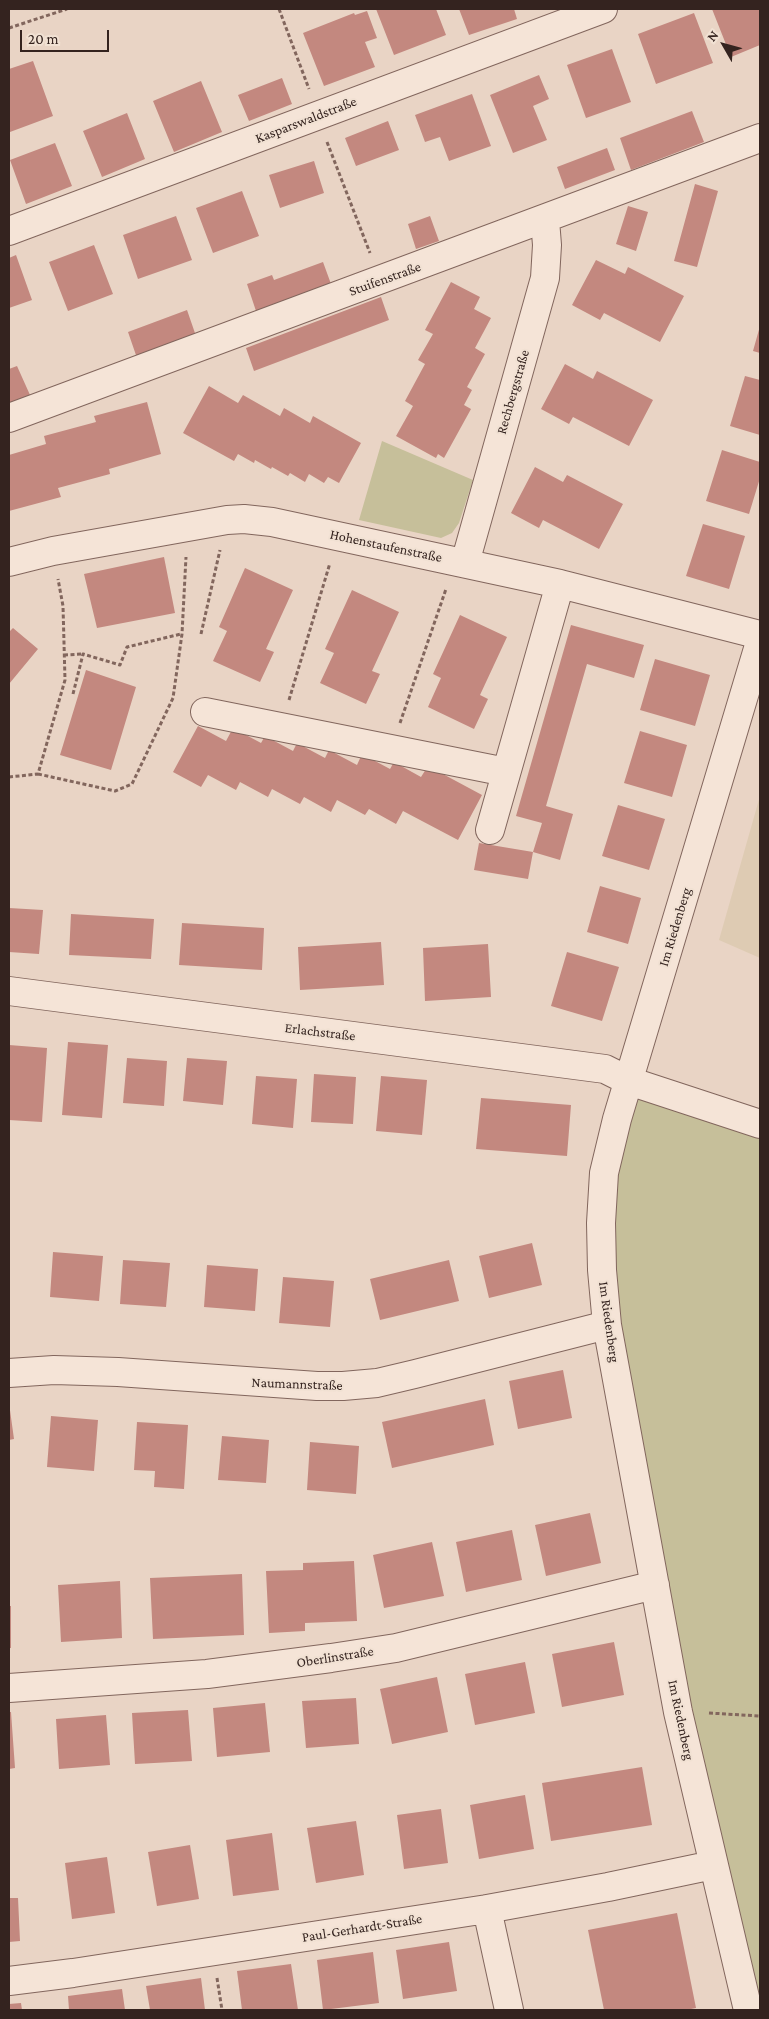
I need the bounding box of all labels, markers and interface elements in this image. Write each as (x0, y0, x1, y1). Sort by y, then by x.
scale bar (22, 20, 111, 52)
north arrow (699, 20, 749, 70)
text: N (703, 27, 721, 44)
text: 20 m (28, 31, 59, 47)
street label: Kasparswaldstraße (253, 93, 359, 147)
street label: Stuifenstraße (347, 258, 423, 300)
street label: Rechbergstraße (493, 348, 533, 436)
street label: Hohenstaufenstraße (328, 526, 444, 566)
street label: Im Riedenberg (655, 886, 695, 968)
street label: Erlachstraße (284, 1019, 356, 1045)
street label: Im Riedenberg (595, 1280, 623, 1364)
street label: Naumannstraße (251, 1374, 343, 1394)
street label: Oberlinstraße (295, 1643, 375, 1671)
street label: Im Riedenberg (664, 1678, 698, 1762)
street label: Paul-Gerhardt-Straße (301, 1910, 423, 1946)

